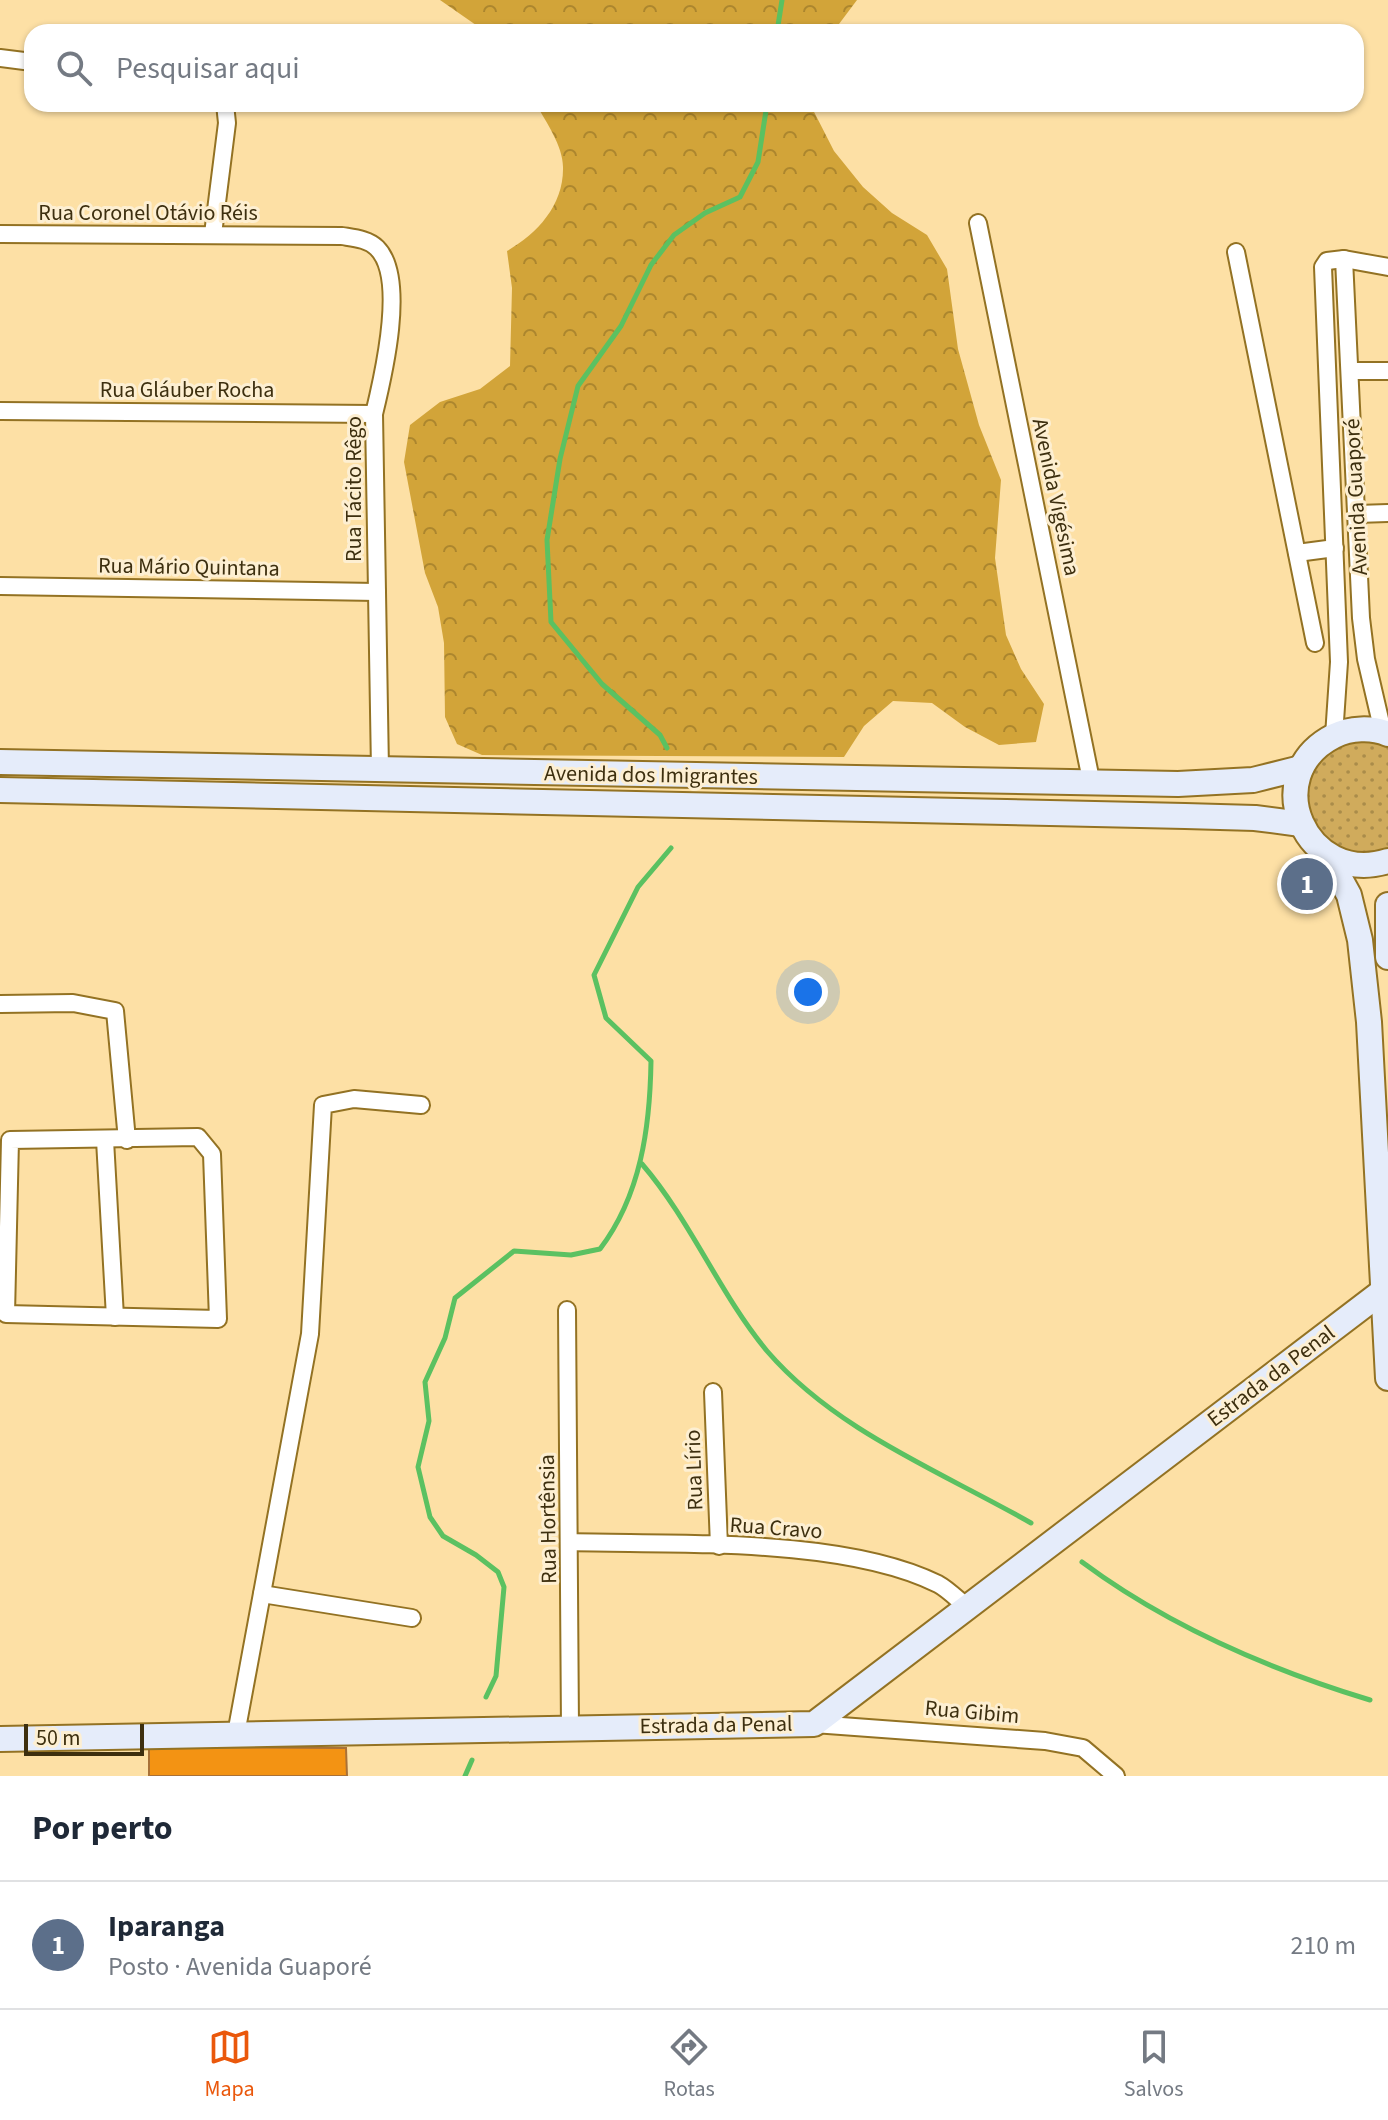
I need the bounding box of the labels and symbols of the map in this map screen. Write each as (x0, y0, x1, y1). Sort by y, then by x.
street label: Rua Coronel Otávio Réis (38, 197, 258, 229)
street label: Rua Gláuber Rocha (100, 374, 274, 406)
street label: Avenida Vigésima (1024, 415, 1088, 579)
street label: Rua Tácito Rêgo (338, 416, 370, 562)
street label: Avenida Guaporé (1336, 418, 1376, 576)
street label: Rua Mário Quintana (98, 549, 280, 585)
street label: Avenida dos Imigrantes (544, 757, 758, 793)
pin: 1 (1281, 854, 1333, 914)
your location (788, 972, 828, 1012)
street label: Estrada da Penal (1200, 1317, 1342, 1435)
street label: Rua Lírio (677, 1429, 711, 1511)
street label: Rua Hortênsia (531, 1454, 565, 1584)
street label: Rua Cravo (729, 1509, 823, 1547)
street label: Rua Gibim (923, 1692, 1021, 1732)
street label: Estrada da Penal (639, 1708, 793, 1742)
scale bar (24, 1720, 144, 1756)

